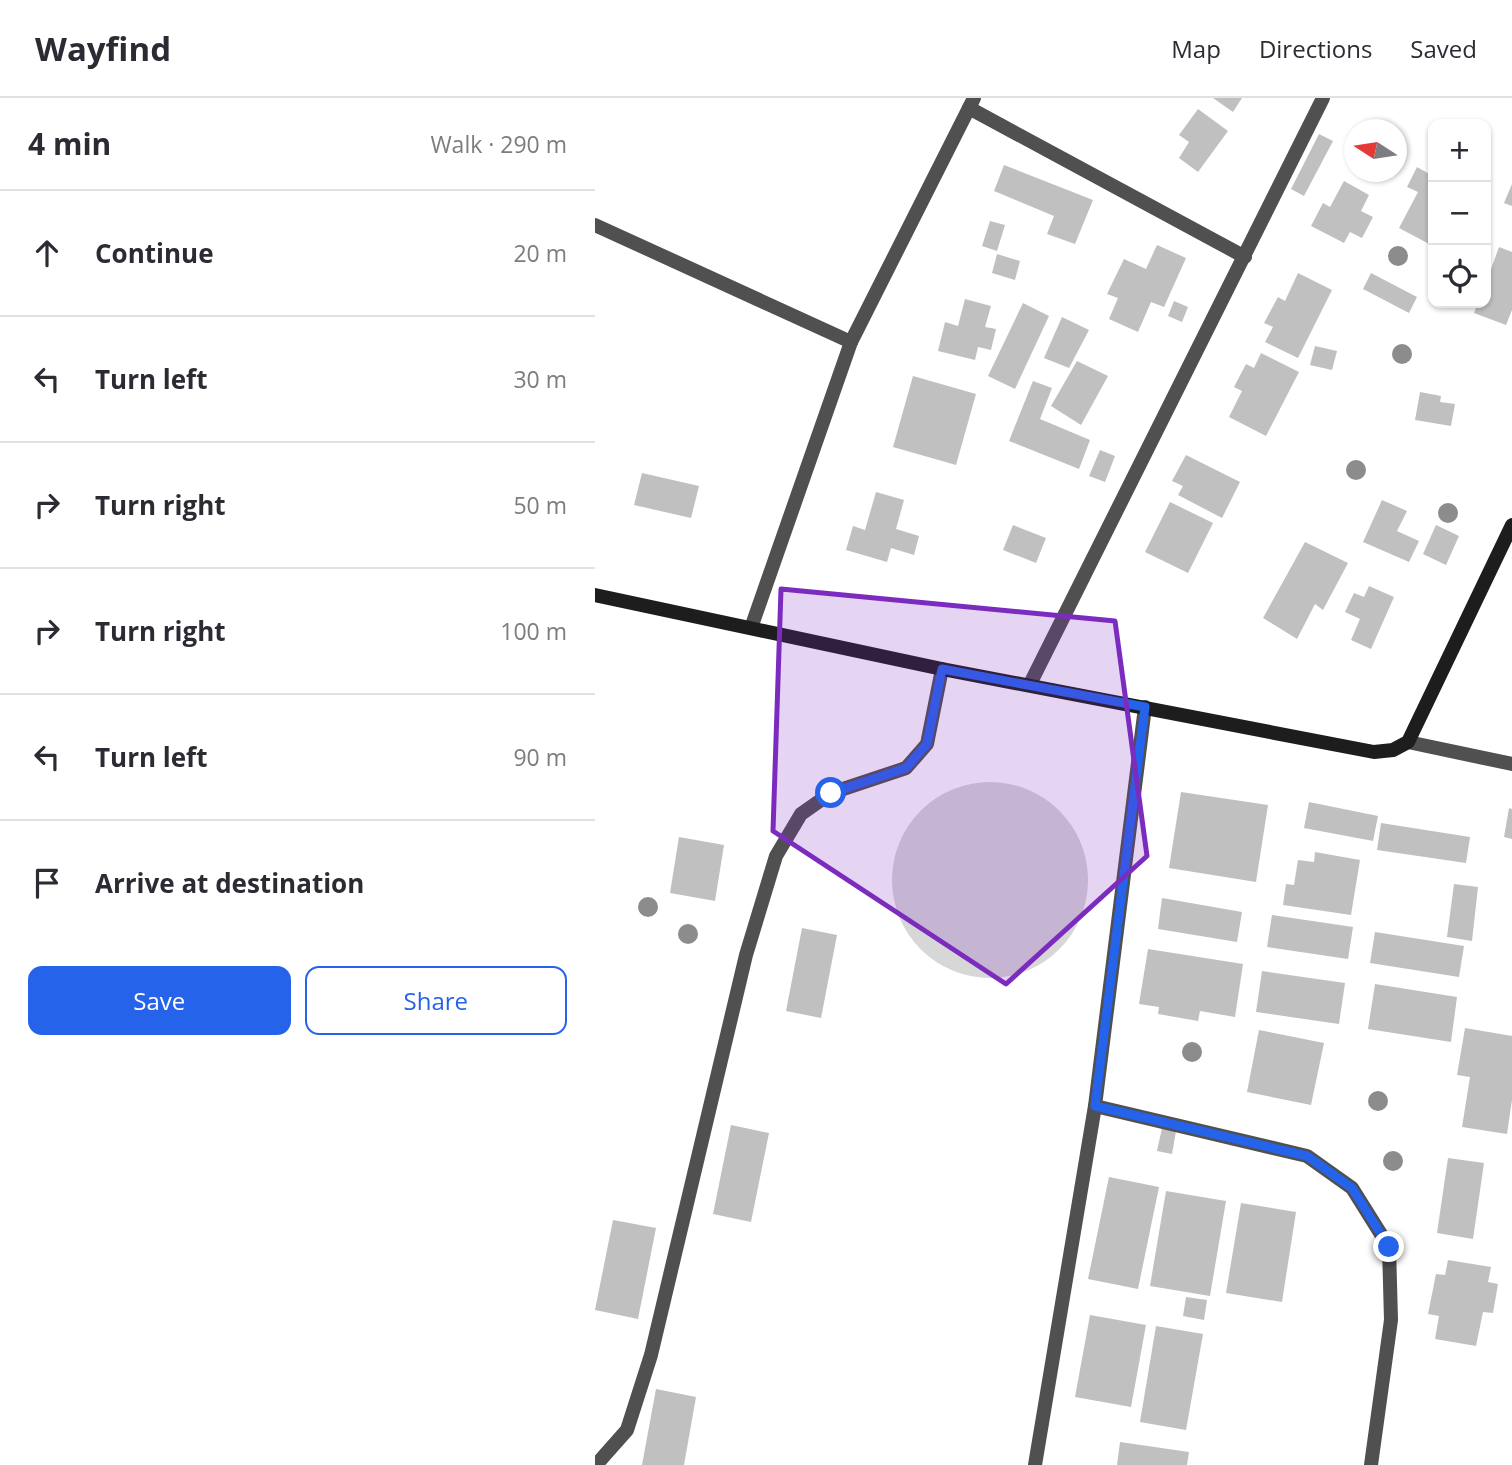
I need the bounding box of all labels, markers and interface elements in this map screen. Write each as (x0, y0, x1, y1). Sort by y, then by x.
text: Wayfind (35, 26, 171, 71)
text: Map (1171, 32, 1221, 65)
text: Directions (1259, 32, 1372, 65)
text: Saved (1410, 32, 1477, 65)
north arrow (1344, 119, 1407, 182)
map controls (1428, 119, 1491, 308)
button: + (1428, 119, 1491, 182)
text: 4 min (28, 123, 111, 164)
text: Walk · 290 m (430, 128, 567, 160)
button: − (1428, 182, 1491, 245)
icon: ahead (28, 234, 66, 272)
text: Continue (95, 235, 214, 271)
text: 20 m (513, 237, 567, 269)
button: locate (1428, 245, 1491, 308)
icon: left (28, 360, 66, 398)
text: Turn left (95, 361, 207, 397)
text: 30 m (513, 363, 567, 395)
icon: right (28, 486, 66, 524)
text: Turn right (95, 487, 226, 523)
text: 50 m (513, 489, 567, 521)
icon: right (28, 612, 66, 650)
text: Turn right (95, 613, 226, 649)
text: 100 m (500, 615, 567, 647)
icon: left (28, 738, 66, 776)
text: Turn left (95, 739, 207, 775)
text: 90 m (513, 741, 567, 773)
route start (815, 777, 846, 808)
icon: arrive (28, 864, 66, 902)
text: Arrive at destination (95, 865, 364, 901)
button: Save (28, 966, 291, 1035)
button: Share (305, 966, 567, 1035)
route end (1373, 1231, 1404, 1262)

